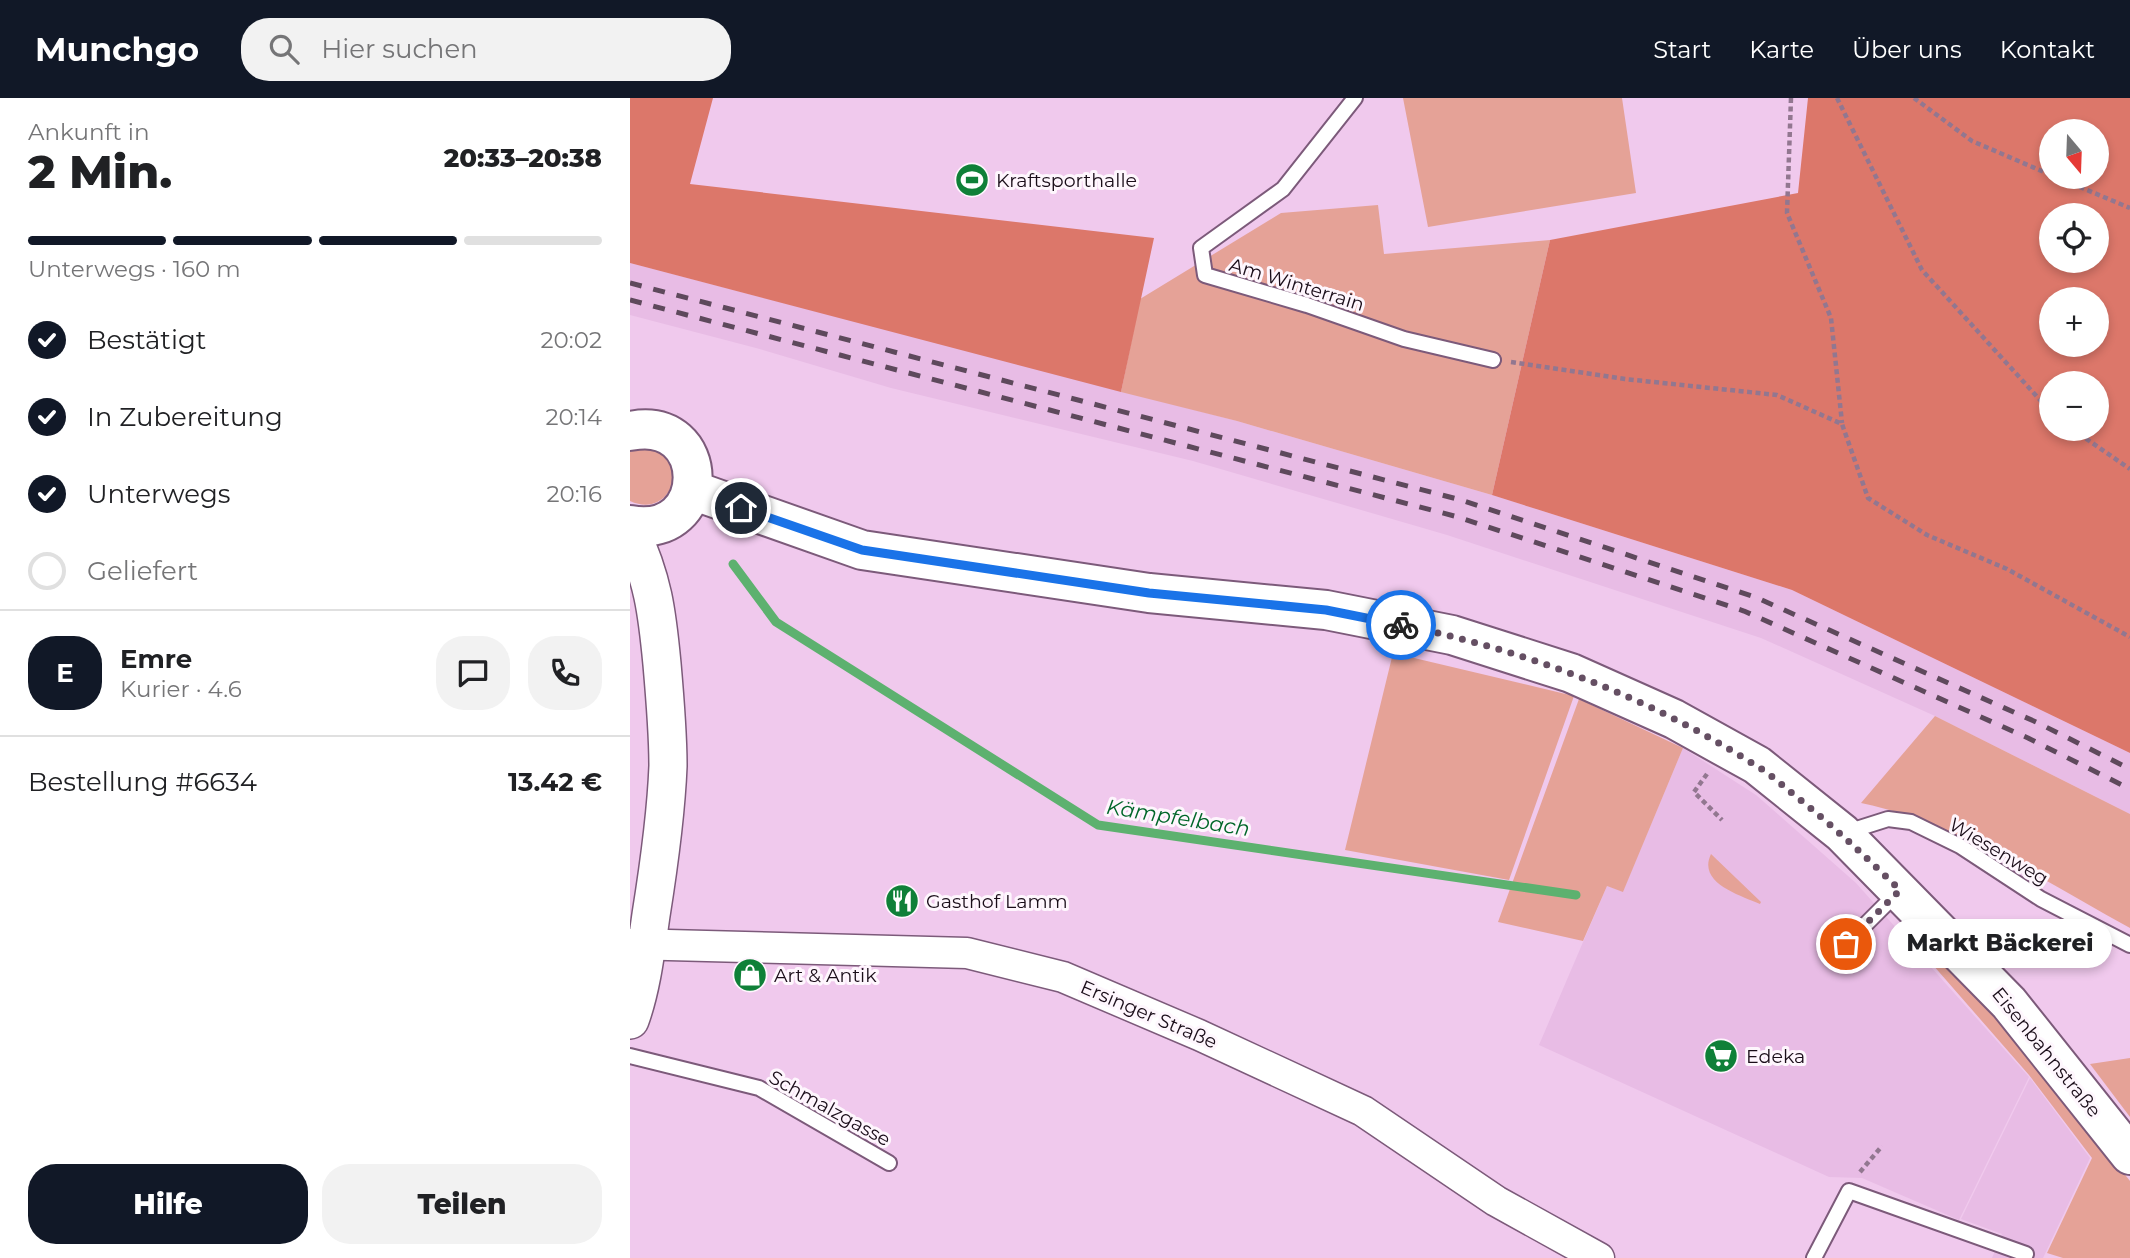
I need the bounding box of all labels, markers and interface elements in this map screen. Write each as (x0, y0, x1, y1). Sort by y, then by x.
search box (241, 18, 731, 81)
text: Munchgo (35, 29, 199, 69)
icon: search (265, 30, 303, 68)
text: Hier suchen (321, 33, 478, 65)
text: Start (1653, 35, 1711, 64)
text: Karte (1749, 35, 1814, 64)
text: Über uns (1852, 35, 1962, 64)
text: Kontakt (2000, 35, 2095, 64)
text: Ankunft in (28, 118, 149, 146)
north arrow (2039, 119, 2109, 189)
map controls (2039, 119, 2109, 441)
text: 20:33–20:38 (444, 142, 602, 174)
text: 2 Min. (28, 143, 172, 200)
sports icon: Kraftsporthalle (953, 161, 991, 199)
place label: Kraftsporthalle (996, 169, 1137, 192)
button: locate (2039, 203, 2109, 273)
street label: Am Winterrain (1227, 253, 1367, 316)
text: Unterwegs · 160 m (28, 255, 241, 283)
button: + (2039, 287, 2109, 357)
icon: check (28, 321, 66, 359)
text: Bestätigt (87, 324, 206, 356)
text: 20:02 (541, 326, 602, 354)
button: − (2039, 371, 2109, 441)
icon: check (28, 398, 66, 436)
text: In Zubereitung (87, 401, 283, 433)
text: 20:14 (545, 403, 602, 431)
icon: check (28, 475, 66, 513)
text: Unterwegs (87, 478, 230, 510)
pin (711, 478, 771, 538)
text: 20:16 (547, 480, 602, 508)
icon: home (722, 489, 760, 527)
text: Geliefert (87, 555, 198, 587)
courier (1366, 590, 1436, 660)
icon: bike (1382, 606, 1420, 644)
button: chat (436, 636, 510, 710)
button: phone (528, 636, 602, 710)
text: Emre (120, 643, 192, 675)
text: E (56, 657, 74, 689)
text: Kurier · 4.6 (120, 675, 242, 703)
text: Bestellung #6634 (28, 766, 257, 798)
text: 13.42 € (508, 766, 602, 798)
water label: Kämpfelbach (1105, 794, 1252, 841)
street label: Wiesenweg (1945, 813, 2053, 890)
restaurant icon: Gasthof Lamm (883, 882, 921, 920)
place label: Gasthof Lamm (926, 890, 1068, 913)
pin (1816, 914, 1876, 974)
callout: Markt Bäckerei (1888, 920, 2112, 968)
icon: bag (1827, 925, 1865, 963)
text: Markt Bäckerei (1907, 929, 2093, 957)
shop icon: Art & Antik (731, 956, 769, 994)
place label: Art & Antik (774, 964, 877, 987)
street label: Ersinger Straße (1077, 975, 1221, 1054)
street label: Eisenbahnstraße (1987, 983, 2106, 1122)
supermarket icon: Edeka (1702, 1037, 1740, 1075)
place label: Edeka (1746, 1045, 1805, 1068)
street label: Schmalzgasse (765, 1066, 895, 1151)
button: Hilfe (28, 1164, 308, 1244)
button: Teilen (322, 1164, 602, 1244)

